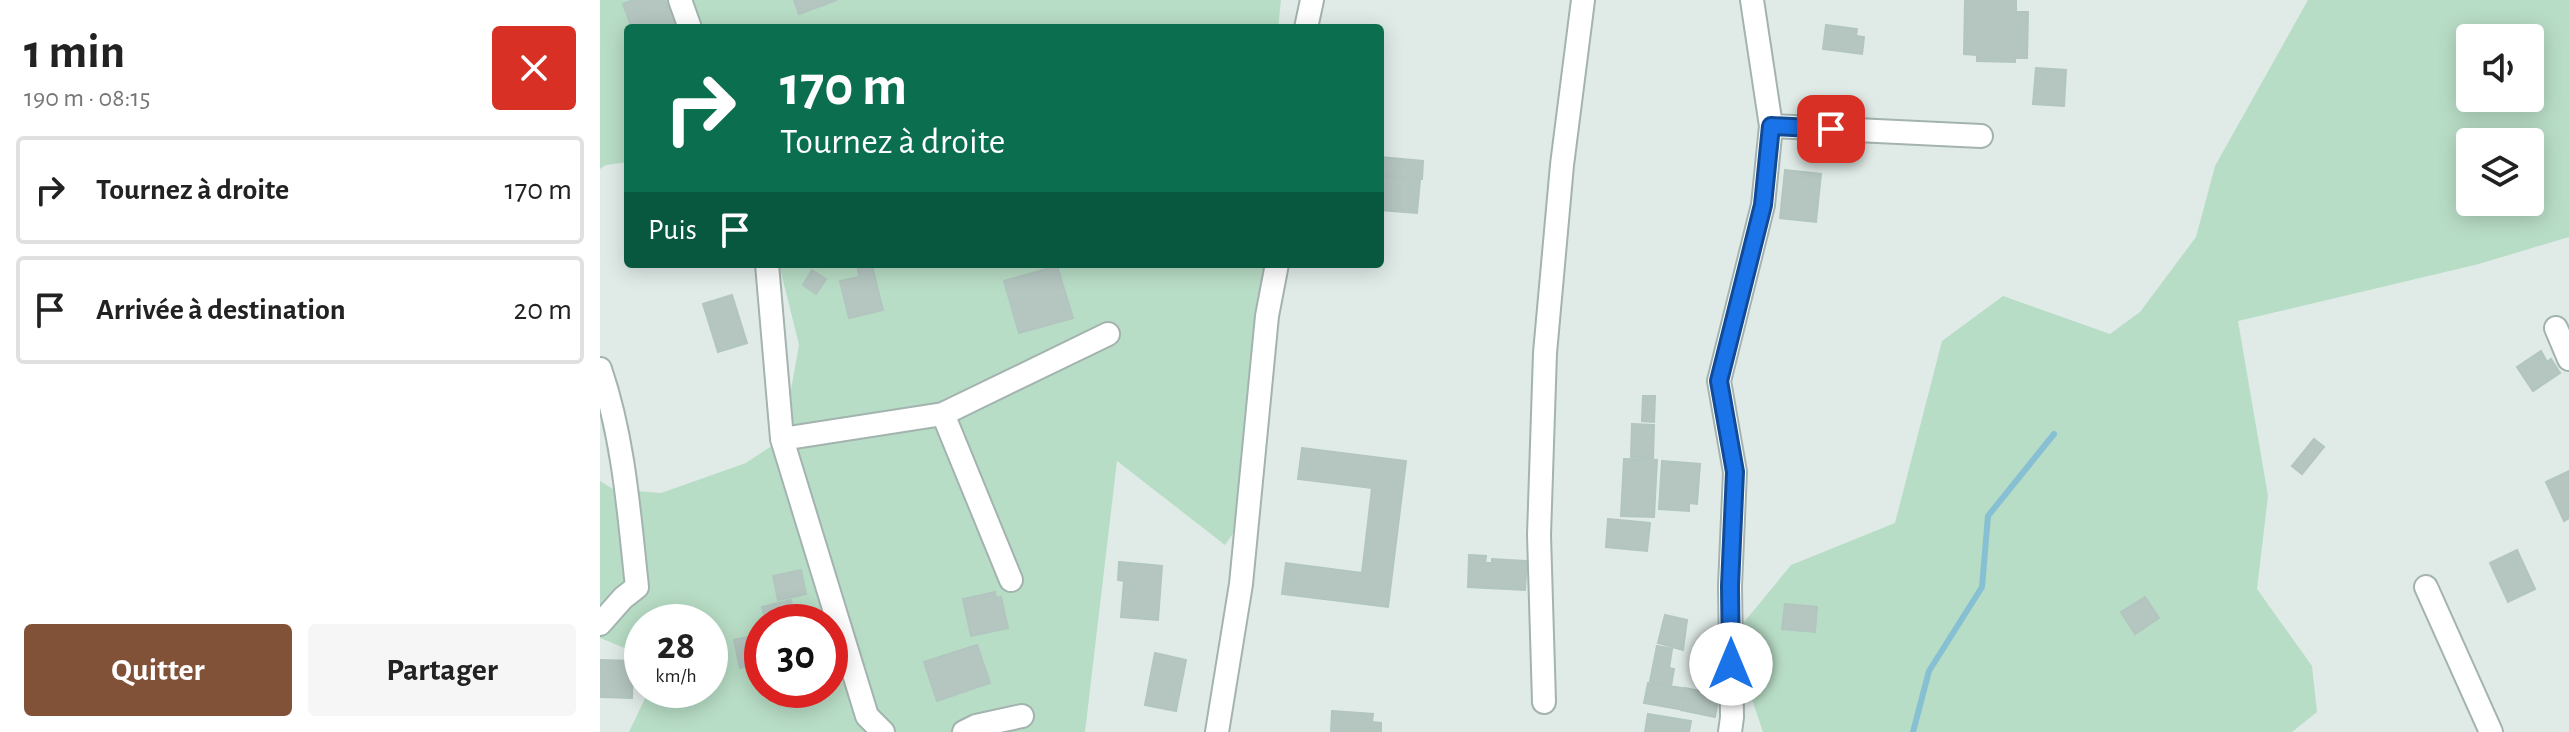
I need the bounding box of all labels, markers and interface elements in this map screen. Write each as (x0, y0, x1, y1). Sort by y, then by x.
map controls (2456, 24, 2544, 216)
button: sound (2456, 24, 2544, 112)
button: close (492, 26, 576, 110)
text: 1 min (24, 29, 125, 77)
icon: right (648, 56, 752, 160)
text: 170 m (780, 59, 907, 115)
text: 190 m · 08:15 (24, 85, 150, 111)
pin (1797, 95, 1865, 163)
icon: arrive (1809, 107, 1853, 151)
text: Tournez à droite (780, 124, 1005, 160)
button: layers (2456, 128, 2544, 216)
icon: right (28, 168, 72, 212)
text: Tournez à droite (96, 175, 289, 205)
text: 170 m (504, 175, 572, 205)
icon: arrive (713, 208, 757, 252)
text: Puis (648, 215, 697, 245)
icon: arrive (28, 288, 72, 332)
text: Arrivée à destination (96, 295, 346, 325)
text: 20 m (514, 295, 572, 325)
speed limit sign: 30 (744, 604, 848, 708)
position arrow (1689, 622, 1773, 706)
button: Quitter (24, 624, 292, 716)
button: Partager (308, 624, 576, 716)
text: 28 (657, 626, 695, 666)
text: km/h (655, 666, 697, 686)

